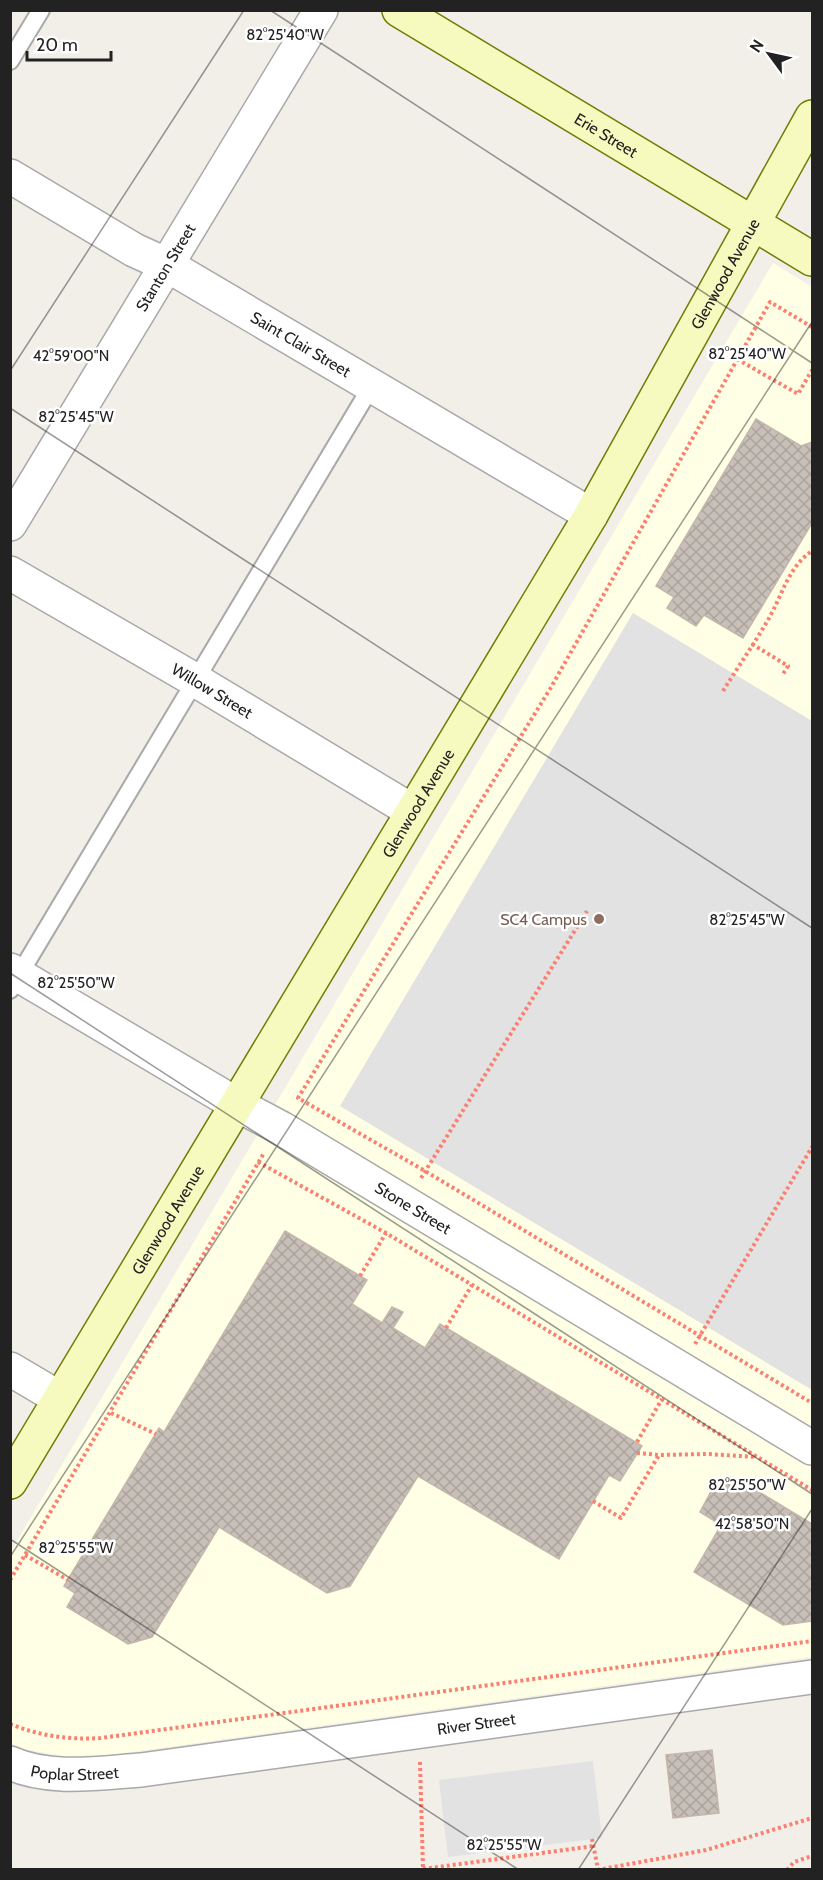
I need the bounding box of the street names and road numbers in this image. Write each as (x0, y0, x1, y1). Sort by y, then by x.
street label: Erie Street (571, 109, 641, 162)
street label: Glenwood Avenue (687, 215, 764, 333)
street label: Stanton Street (132, 220, 200, 315)
street label: Saint Clair Street (247, 307, 355, 381)
street label: Willow Street (168, 660, 257, 723)
street label: Glenwood Avenue (378, 745, 458, 861)
street label: Glenwood Avenue (128, 1162, 208, 1278)
street label: Stone Street (371, 1178, 455, 1238)
street label: River Street (436, 1709, 517, 1739)
street label: Poplar Street (29, 1761, 120, 1784)

